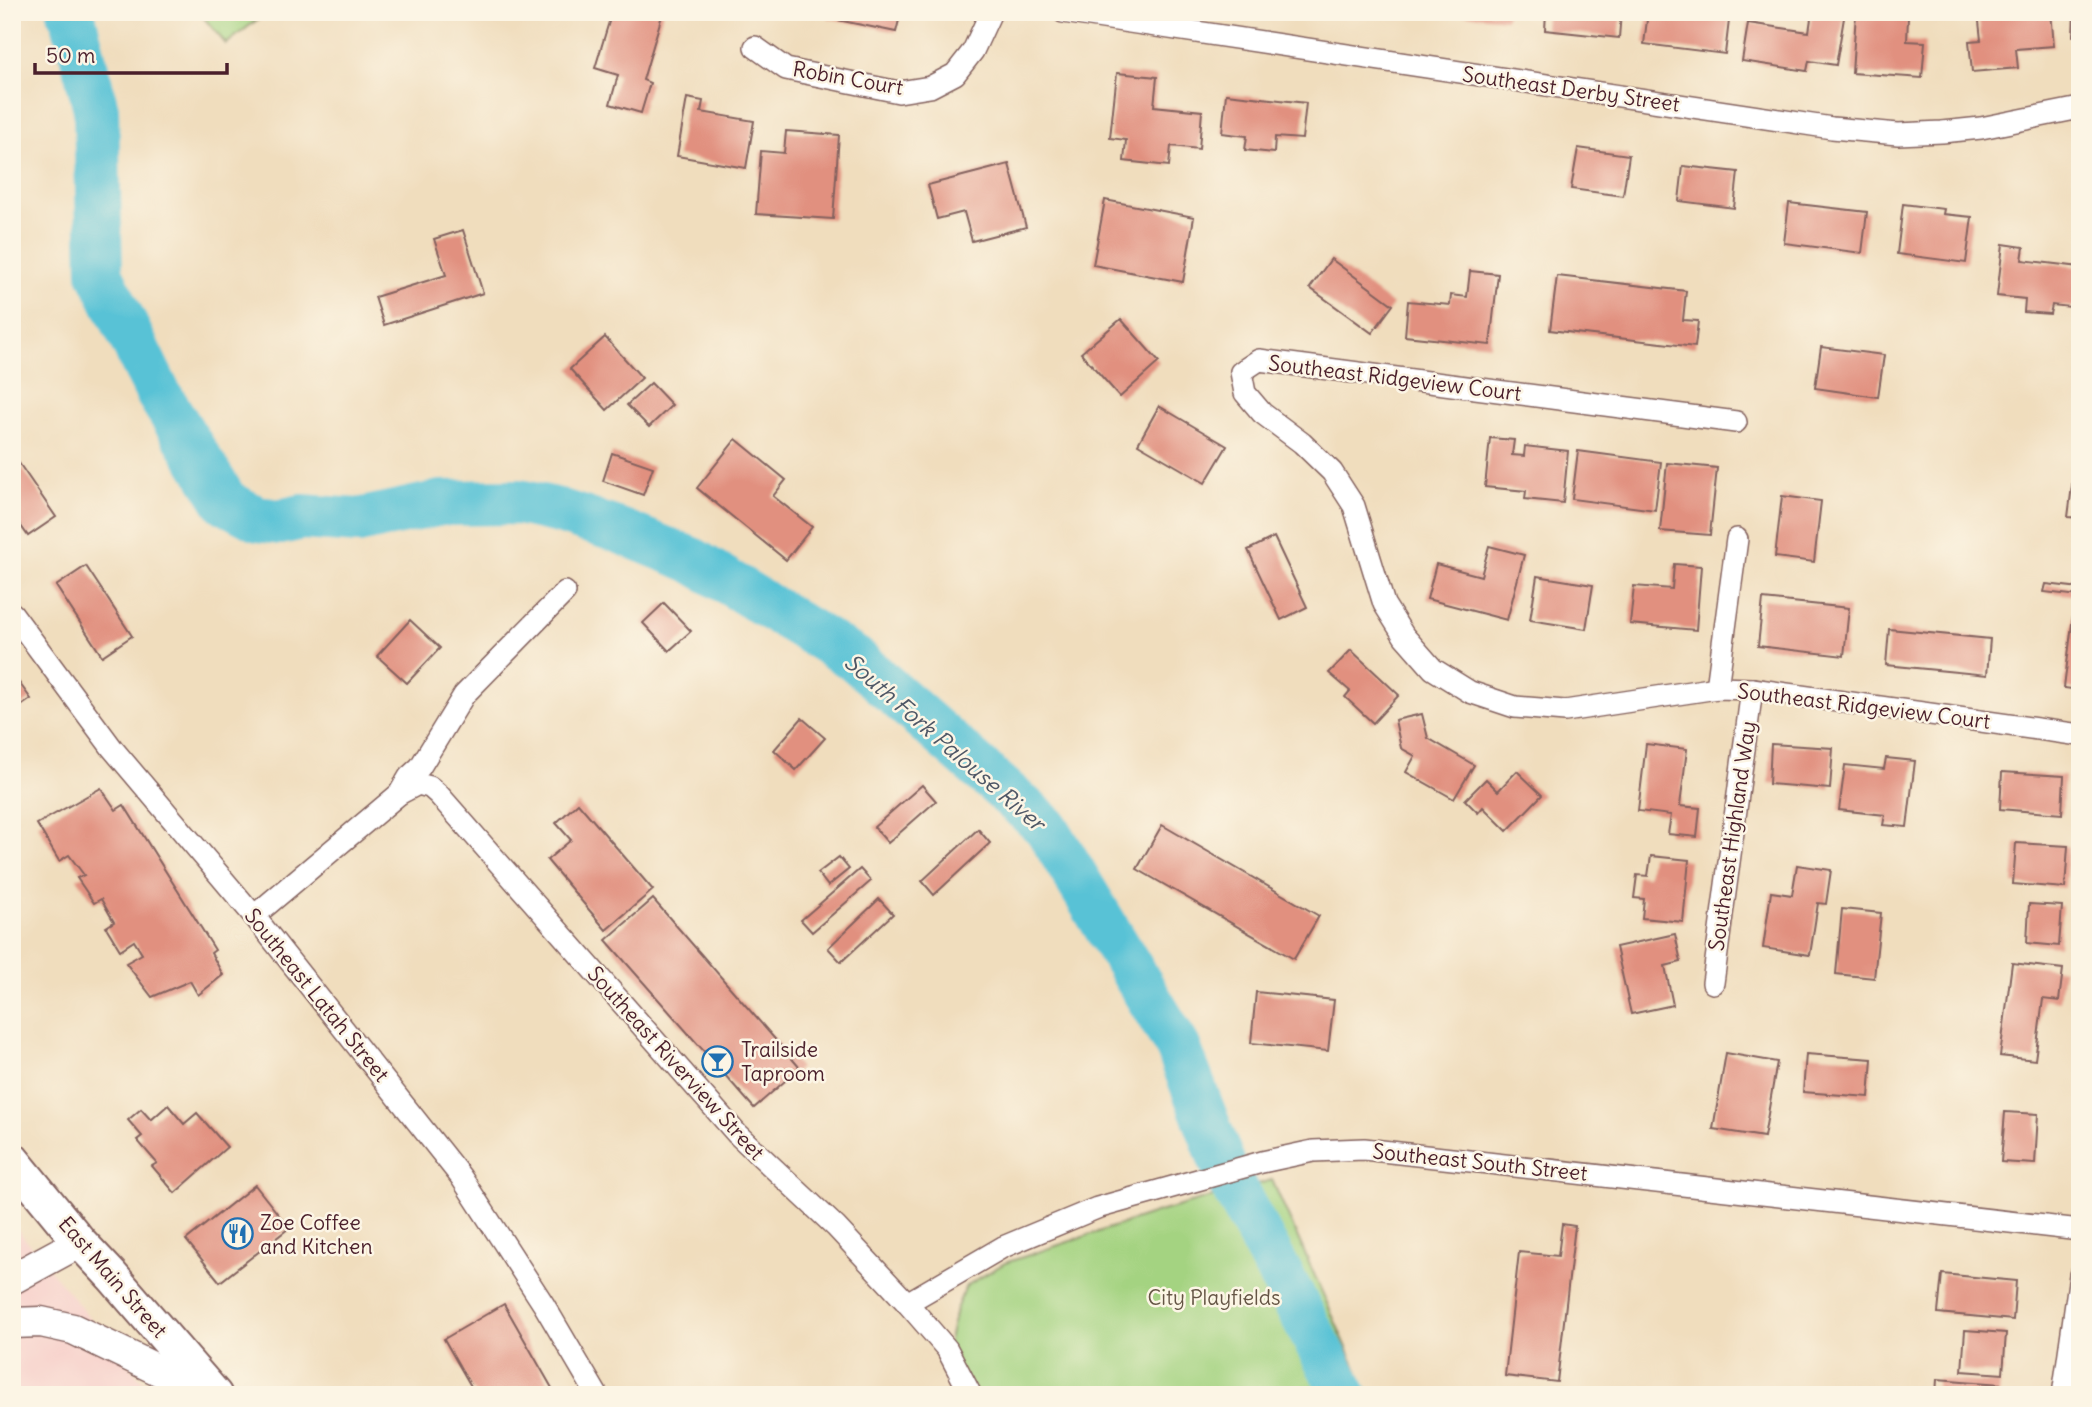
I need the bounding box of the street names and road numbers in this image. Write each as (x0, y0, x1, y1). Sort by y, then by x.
street label: Robin Court (791, 55, 905, 101)
street label: Southeast Derby Street (1461, 60, 1681, 118)
street label: Southeast Ridgeview Court (1267, 349, 1523, 407)
street label: Southeast Ridgeview Court (1736, 677, 1992, 735)
street label: Southeast Highland Way (1702, 719, 1762, 953)
street label: Southeast Latah Street (239, 903, 395, 1087)
street label: Southeast Riverview Street (582, 960, 770, 1166)
street label: Southeast South Street (1371, 1137, 1589, 1187)
street label: East Main Street (53, 1211, 173, 1343)

